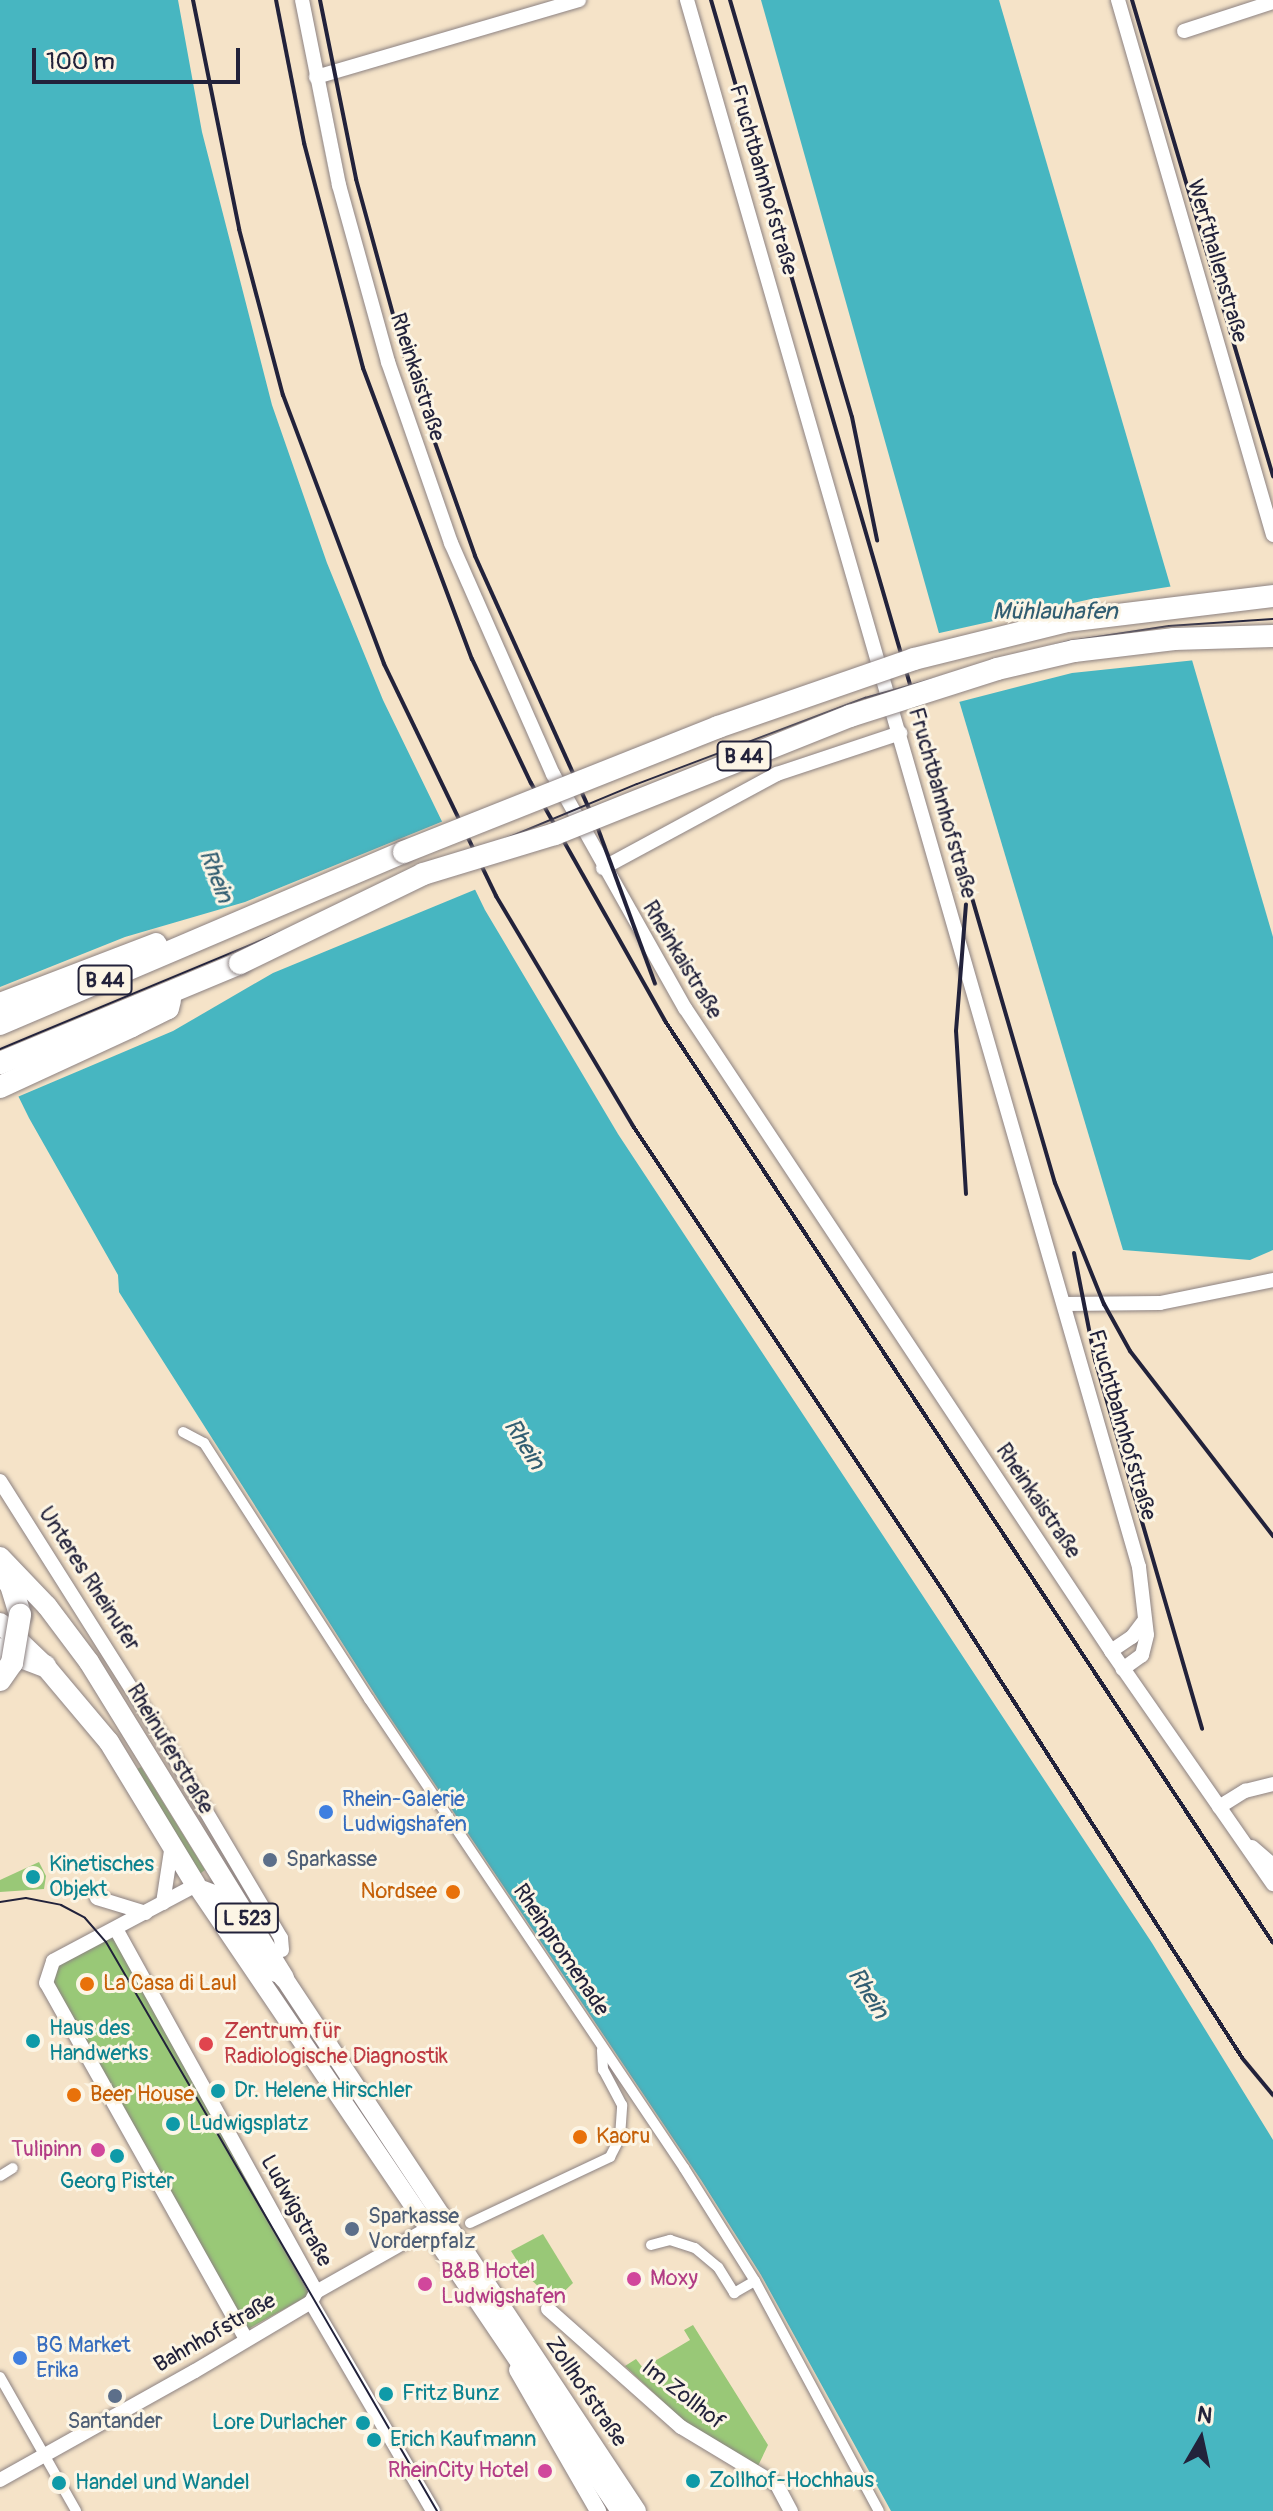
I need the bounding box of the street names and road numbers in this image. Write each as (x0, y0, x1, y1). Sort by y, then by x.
street label: Fruchtbahnhofstraße (723, 82, 803, 278)
street label: Werfthallenstraße (1181, 176, 1253, 346)
street label: Rheinkaistraße (384, 310, 450, 444)
street label: Fruchtbahnhofstraße (902, 705, 982, 901)
road number: B 44 (716, 740, 772, 772)
street label: Rheinkaistraße (636, 896, 728, 1024)
road number: B 44 (77, 964, 133, 996)
street label: Fruchtbahnhofstraße (1082, 1327, 1162, 1523)
street label: Rheinkaistraße (990, 1438, 1086, 1564)
street label: Unteres Rheinufer (33, 1502, 145, 1656)
street label: Rheinuferstraße (121, 1679, 219, 1819)
street label: Rheinpromenade (507, 1879, 615, 2021)
road number: L 523 (213, 1902, 281, 1934)
street label: Ludwigstraße (254, 2151, 338, 2271)
street label: Bahnhofstraße (149, 2288, 281, 2378)
street label: Zollhofstraße (540, 2332, 632, 2452)
street label: Im Zollhof (636, 2354, 730, 2436)

